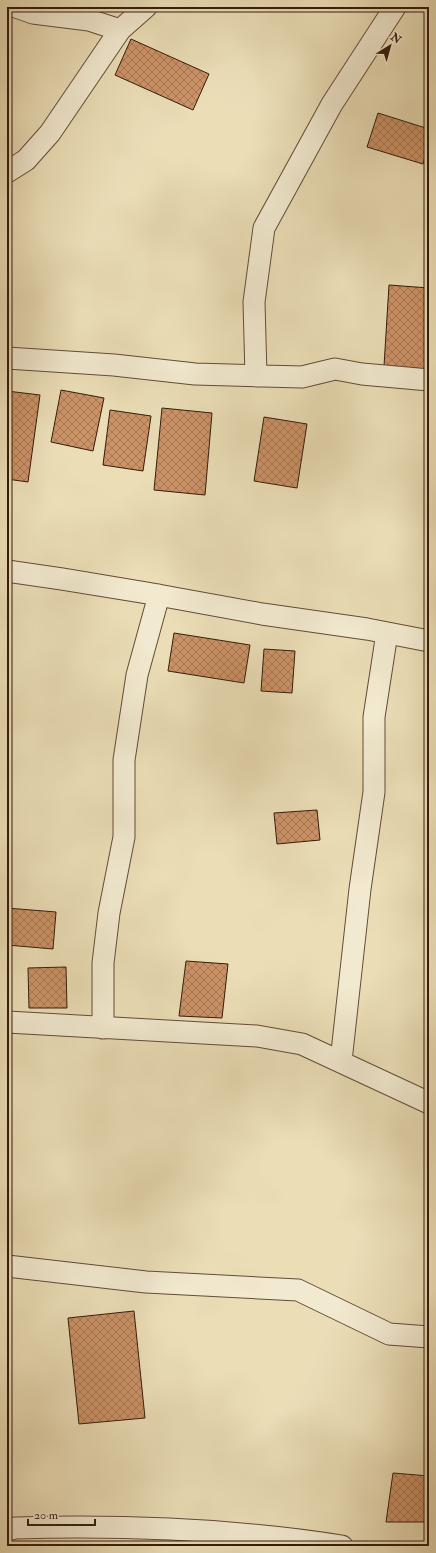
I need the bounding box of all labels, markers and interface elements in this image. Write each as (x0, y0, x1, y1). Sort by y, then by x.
north arrow (370, 26, 410, 66)
text: N (387, 30, 404, 47)
scale bar (28, 1501, 95, 1527)
text: 20 m (34, 1508, 59, 1523)

